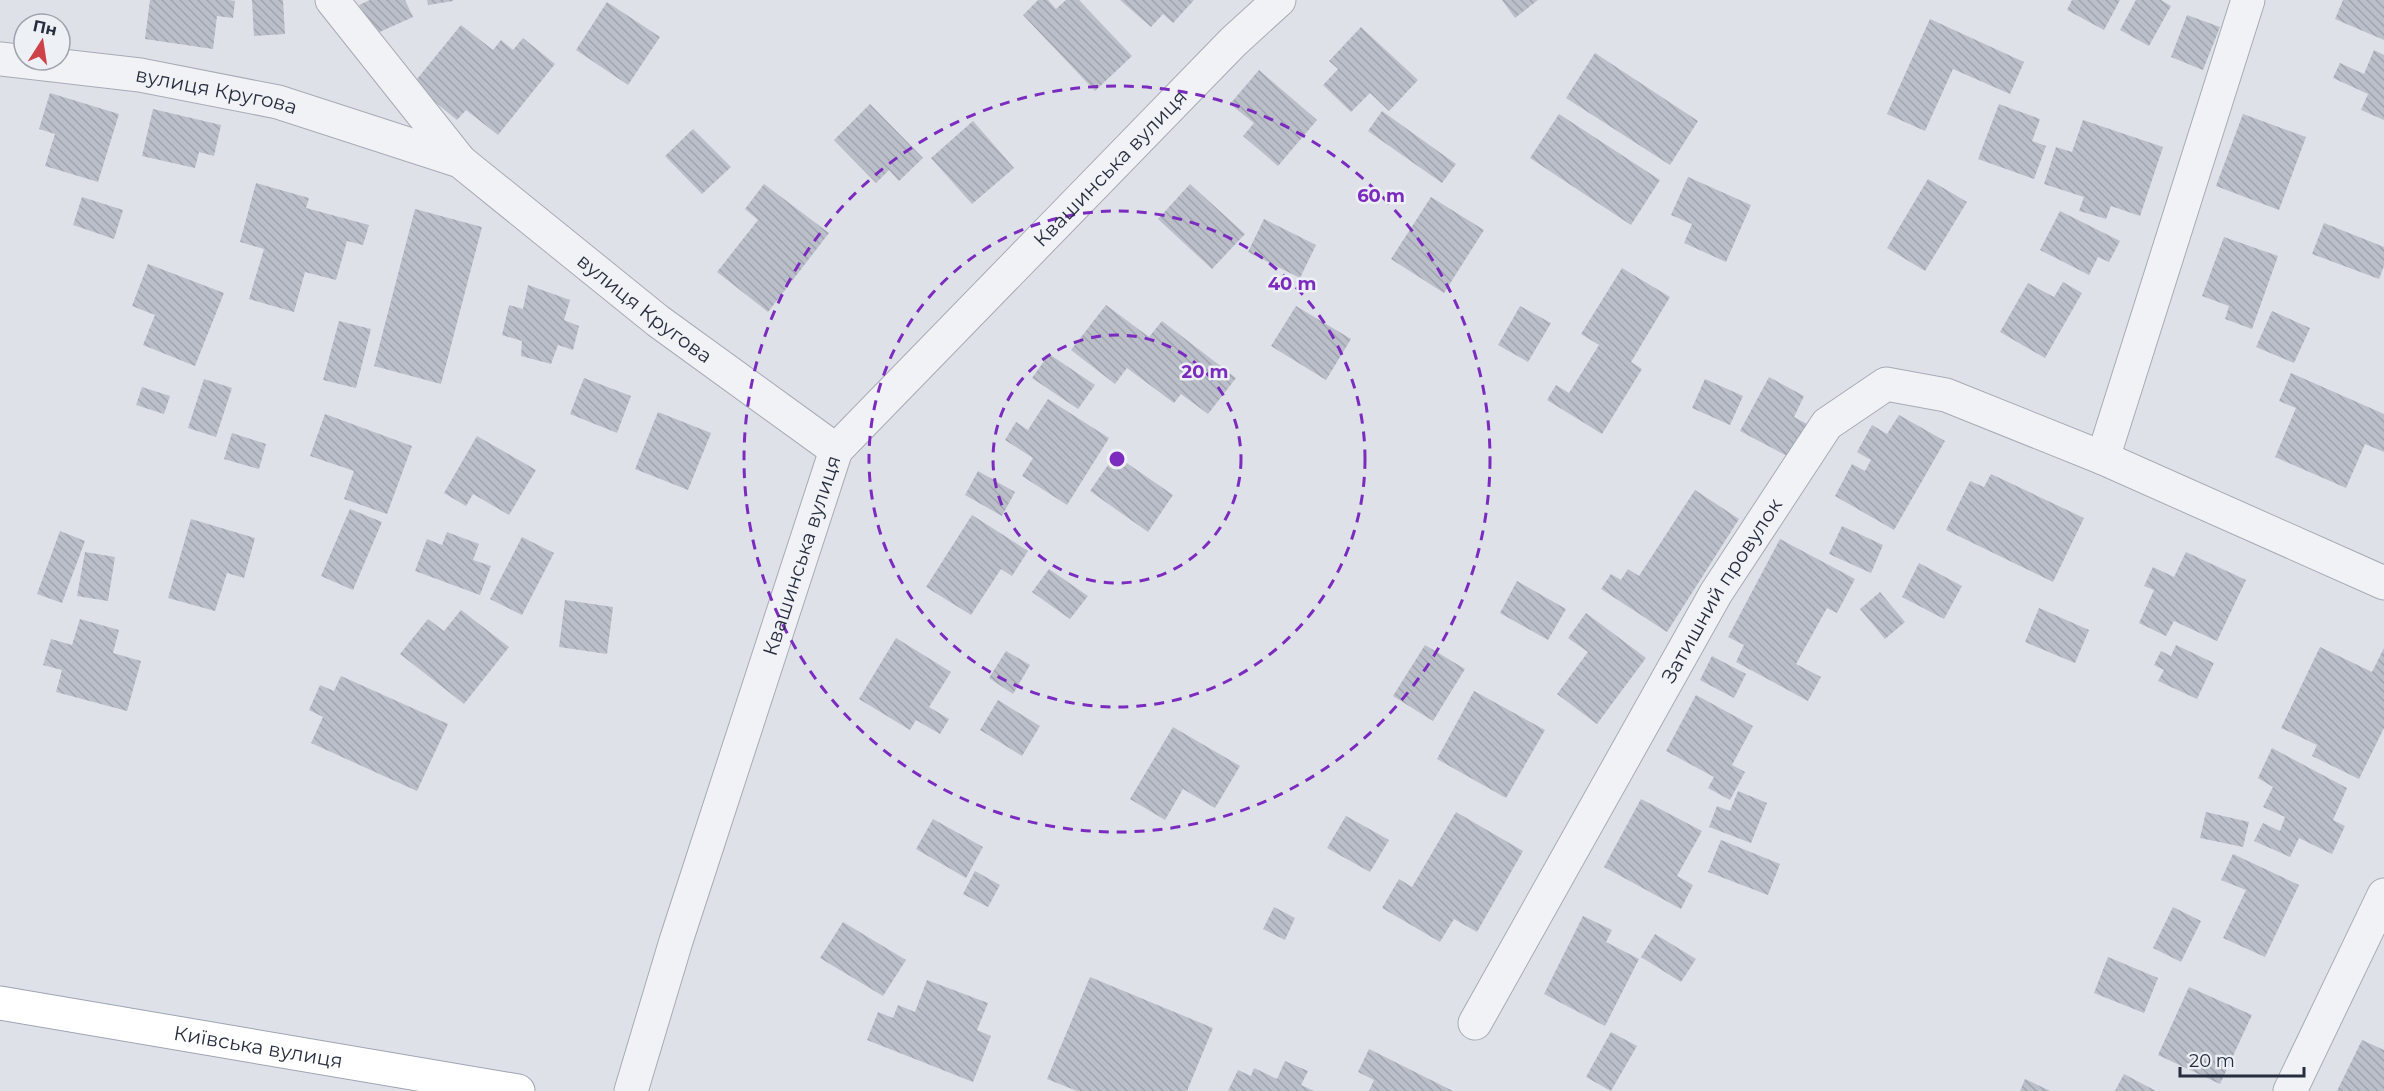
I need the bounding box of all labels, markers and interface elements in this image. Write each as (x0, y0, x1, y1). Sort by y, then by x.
north arrow (12, 12, 72, 72)
text: Пн (31, 16, 59, 40)
street label: вулиця Кругова (134, 62, 300, 119)
street label: Квашинська вулиця (1028, 85, 1192, 252)
text: 60 m (1357, 185, 1405, 207)
street label: вулиця Кругова (572, 249, 717, 368)
text: 40 m (1268, 273, 1316, 295)
text: 20 m (1182, 361, 1228, 383)
centre of rings (1107, 449, 1127, 469)
street label: Квашинська вулиця (758, 452, 845, 659)
street label: Затишний провулок (1656, 493, 1787, 687)
street label: Київська вулиця (172, 1021, 345, 1073)
scale bar (2180, 1040, 2304, 1078)
text: 20 m (2189, 1050, 2235, 1072)

